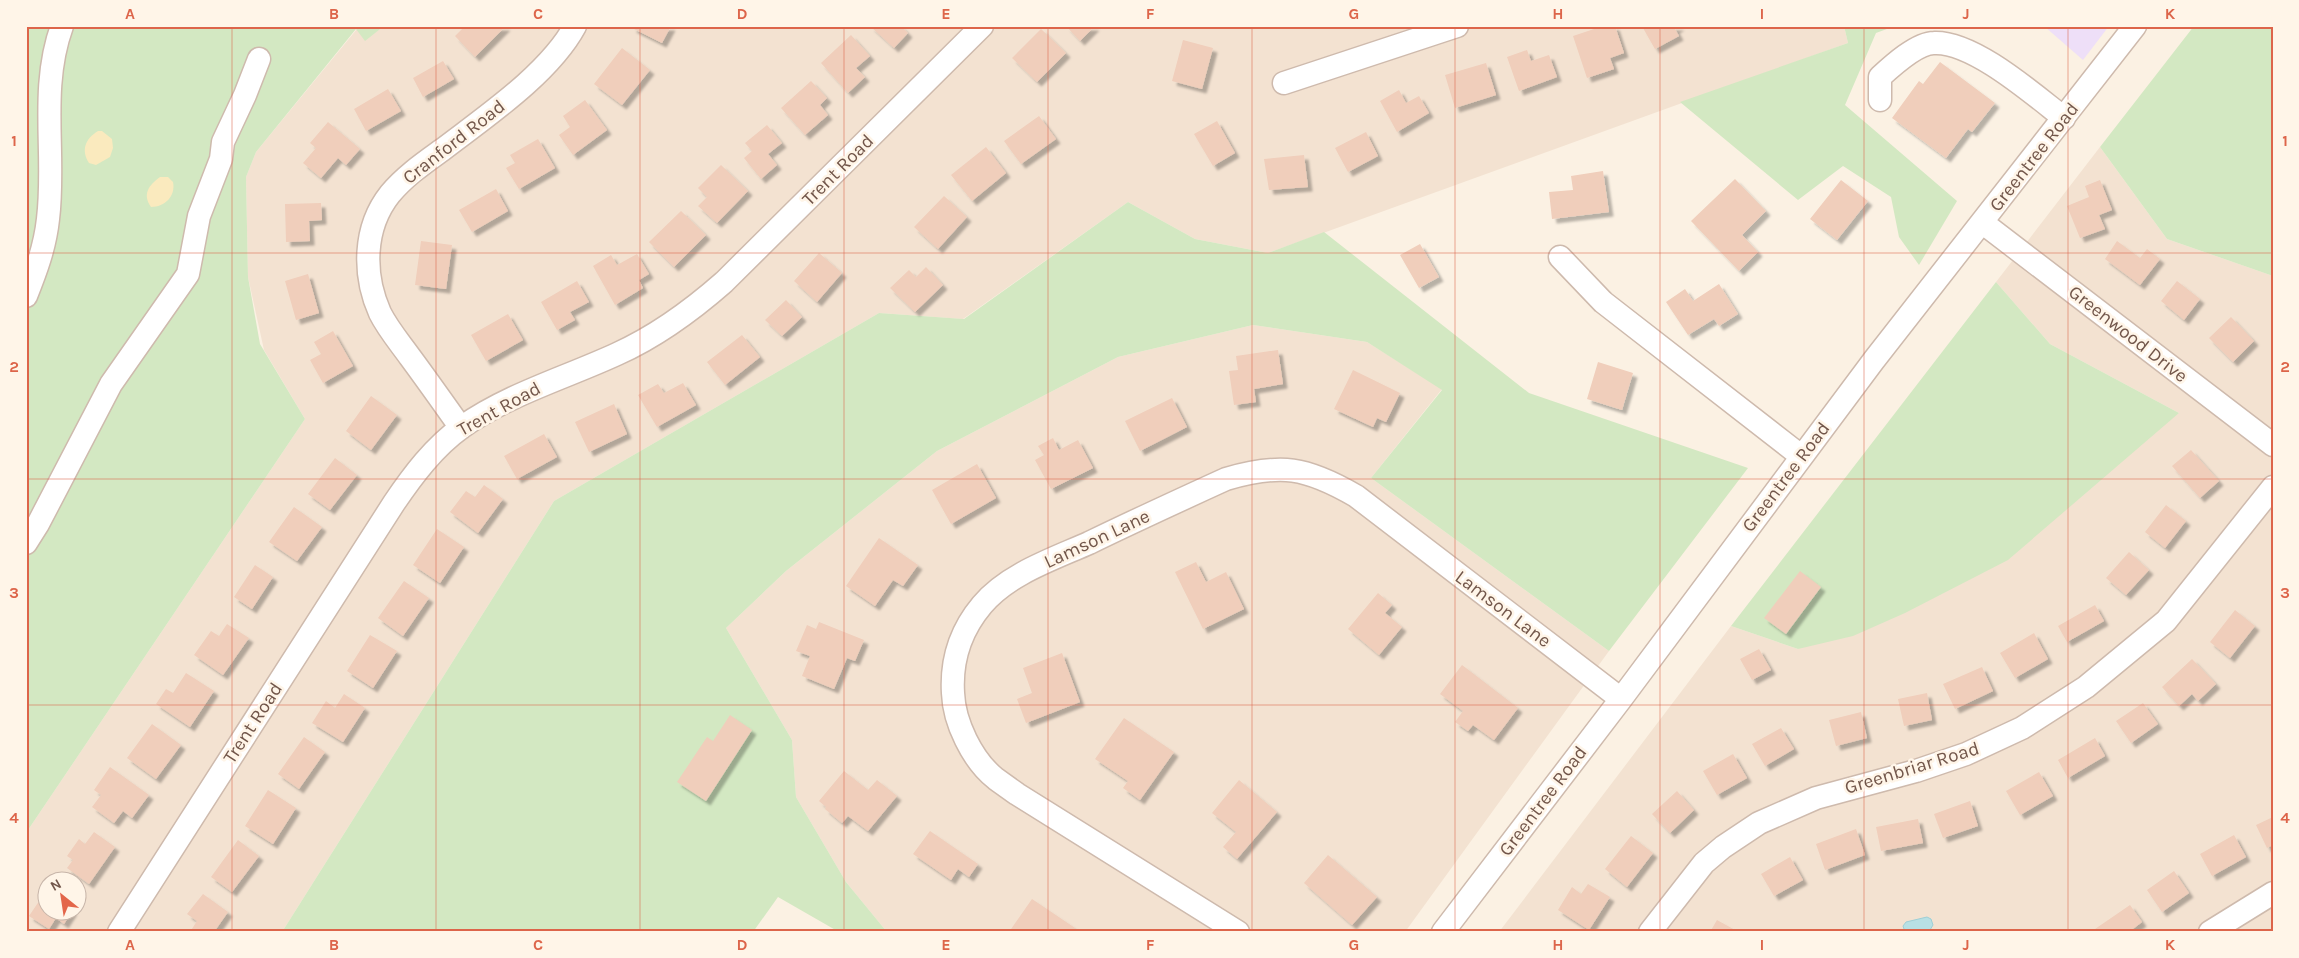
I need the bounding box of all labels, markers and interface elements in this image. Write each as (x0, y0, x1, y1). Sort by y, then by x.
text: A (125, 4, 135, 23)
text: B (329, 4, 339, 23)
text: C (533, 4, 543, 23)
text: D (737, 4, 748, 23)
text: E (941, 4, 951, 23)
text: F (1146, 4, 1155, 23)
text: G (1349, 4, 1359, 23)
text: H (1552, 4, 1564, 23)
text: I (1760, 4, 1764, 23)
text: J (1962, 4, 1970, 23)
text: K (2165, 4, 2176, 23)
street label: Cranford Road (398, 95, 510, 189)
street label: Greentree Road (1985, 98, 2083, 216)
street label: Trent Road (798, 130, 878, 210)
text: 1 (11, 131, 17, 150)
text: 1 (2282, 131, 2288, 150)
street label: Greenwood Drive (2064, 281, 2192, 387)
text: 2 (9, 357, 19, 376)
text: 2 (2280, 357, 2290, 376)
street label: Trent Road (454, 377, 544, 441)
street label: Greentree Road (1738, 418, 1834, 536)
street label: Lamson Lane (1041, 505, 1153, 573)
street label: Lamson Lane (1451, 566, 1555, 652)
text: 3 (9, 583, 19, 602)
text: 3 (2280, 583, 2290, 602)
street label: Trent Road (219, 679, 287, 767)
street label: Greenbriar Road (1842, 737, 1982, 799)
street label: Greentree Road (1495, 742, 1591, 860)
text: 4 (9, 808, 19, 827)
text: 4 (2280, 808, 2290, 827)
north arrow (38, 870, 88, 920)
text: N (47, 875, 64, 895)
text: A (125, 935, 135, 954)
text: B (329, 935, 339, 954)
text: C (533, 935, 543, 954)
text: D (737, 935, 748, 954)
text: E (941, 935, 951, 954)
text: F (1146, 935, 1155, 954)
text: G (1349, 935, 1359, 954)
text: H (1552, 935, 1564, 954)
text: I (1760, 935, 1764, 954)
text: J (1962, 935, 1970, 954)
text: K (2165, 935, 2176, 954)

